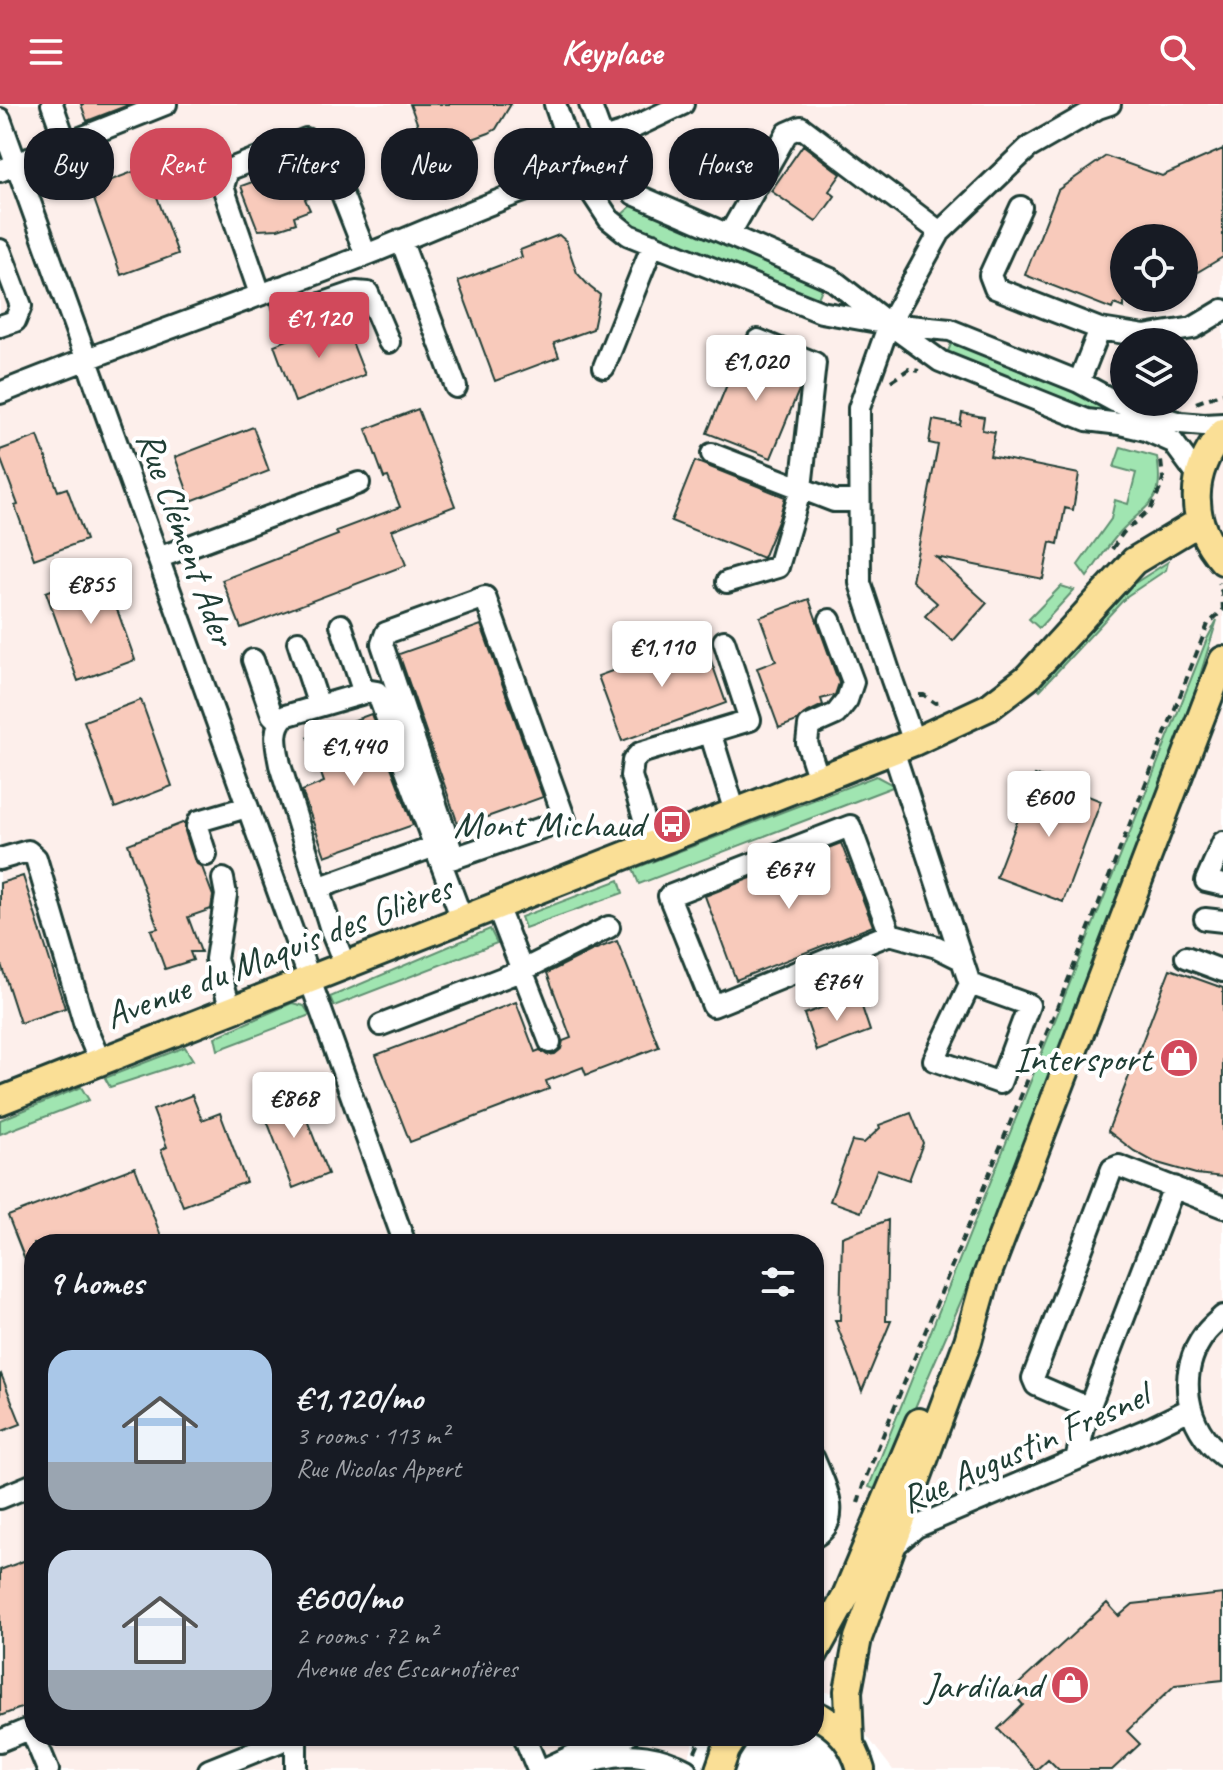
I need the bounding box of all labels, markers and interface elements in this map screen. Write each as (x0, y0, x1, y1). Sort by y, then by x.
text: Keyplace (561, 29, 662, 75)
icon: menu (24, 30, 68, 74)
icon: search (1155, 30, 1199, 74)
chip: Buy (24, 128, 114, 200)
chip: Rent (130, 128, 232, 200)
chip: Filters (248, 128, 365, 200)
chip: New (381, 128, 478, 200)
chip: Apartment (494, 128, 653, 200)
chip: House (669, 128, 779, 200)
map controls (1110, 224, 1198, 416)
button: locate (1110, 224, 1198, 312)
pin: €1,120 (254, 292, 384, 360)
text: €1,120 (287, 301, 351, 334)
button: layers (1110, 328, 1198, 416)
pin: €1,020 (691, 335, 821, 403)
text: €1,020 (724, 344, 788, 377)
street label: Rue Clément Ader (126, 425, 248, 654)
pin: €855 (44, 558, 138, 626)
text: €855 (68, 567, 114, 600)
pin: €1,110 (597, 621, 727, 689)
text: €1,110 (630, 630, 694, 663)
pin: €1,440 (289, 720, 419, 788)
text: €1,440 (322, 729, 386, 762)
pin: €600 (1002, 771, 1096, 839)
text: €600 (1025, 780, 1073, 813)
place label: Mont Michaud (454, 801, 650, 848)
bus stop icon: Mont Michaud (651, 803, 693, 845)
pin: €674 (742, 843, 836, 911)
text: €674 (765, 852, 813, 885)
street label: Avenue du Maquis des Glières (98, 863, 461, 1039)
pin: €764 (790, 955, 884, 1023)
text: €764 (813, 964, 861, 997)
place label: Intersport (1013, 1035, 1154, 1082)
shop icon: Intersport (1158, 1037, 1200, 1079)
pin: €868 (247, 1072, 341, 1140)
text: €868 (270, 1081, 318, 1114)
icon: filters (756, 1260, 800, 1304)
text: 9 homes (48, 1261, 144, 1304)
street label: Rue Augustin Fresnel (893, 1369, 1162, 1523)
text: €1,120/mo (296, 1376, 423, 1419)
icon: home (112, 1382, 208, 1478)
text: 3 rooms · 113 m² (296, 1419, 448, 1452)
text: Rue Nicolas Appert (296, 1452, 461, 1485)
text: €600/mo (296, 1576, 401, 1619)
icon: home (112, 1582, 208, 1678)
text: 2 rooms · 72 m² (296, 1619, 437, 1652)
text: Avenue des Escarnotières (296, 1652, 517, 1685)
place label: Jardiland (922, 1662, 1048, 1709)
shop icon: Jardiland (1049, 1664, 1091, 1706)

